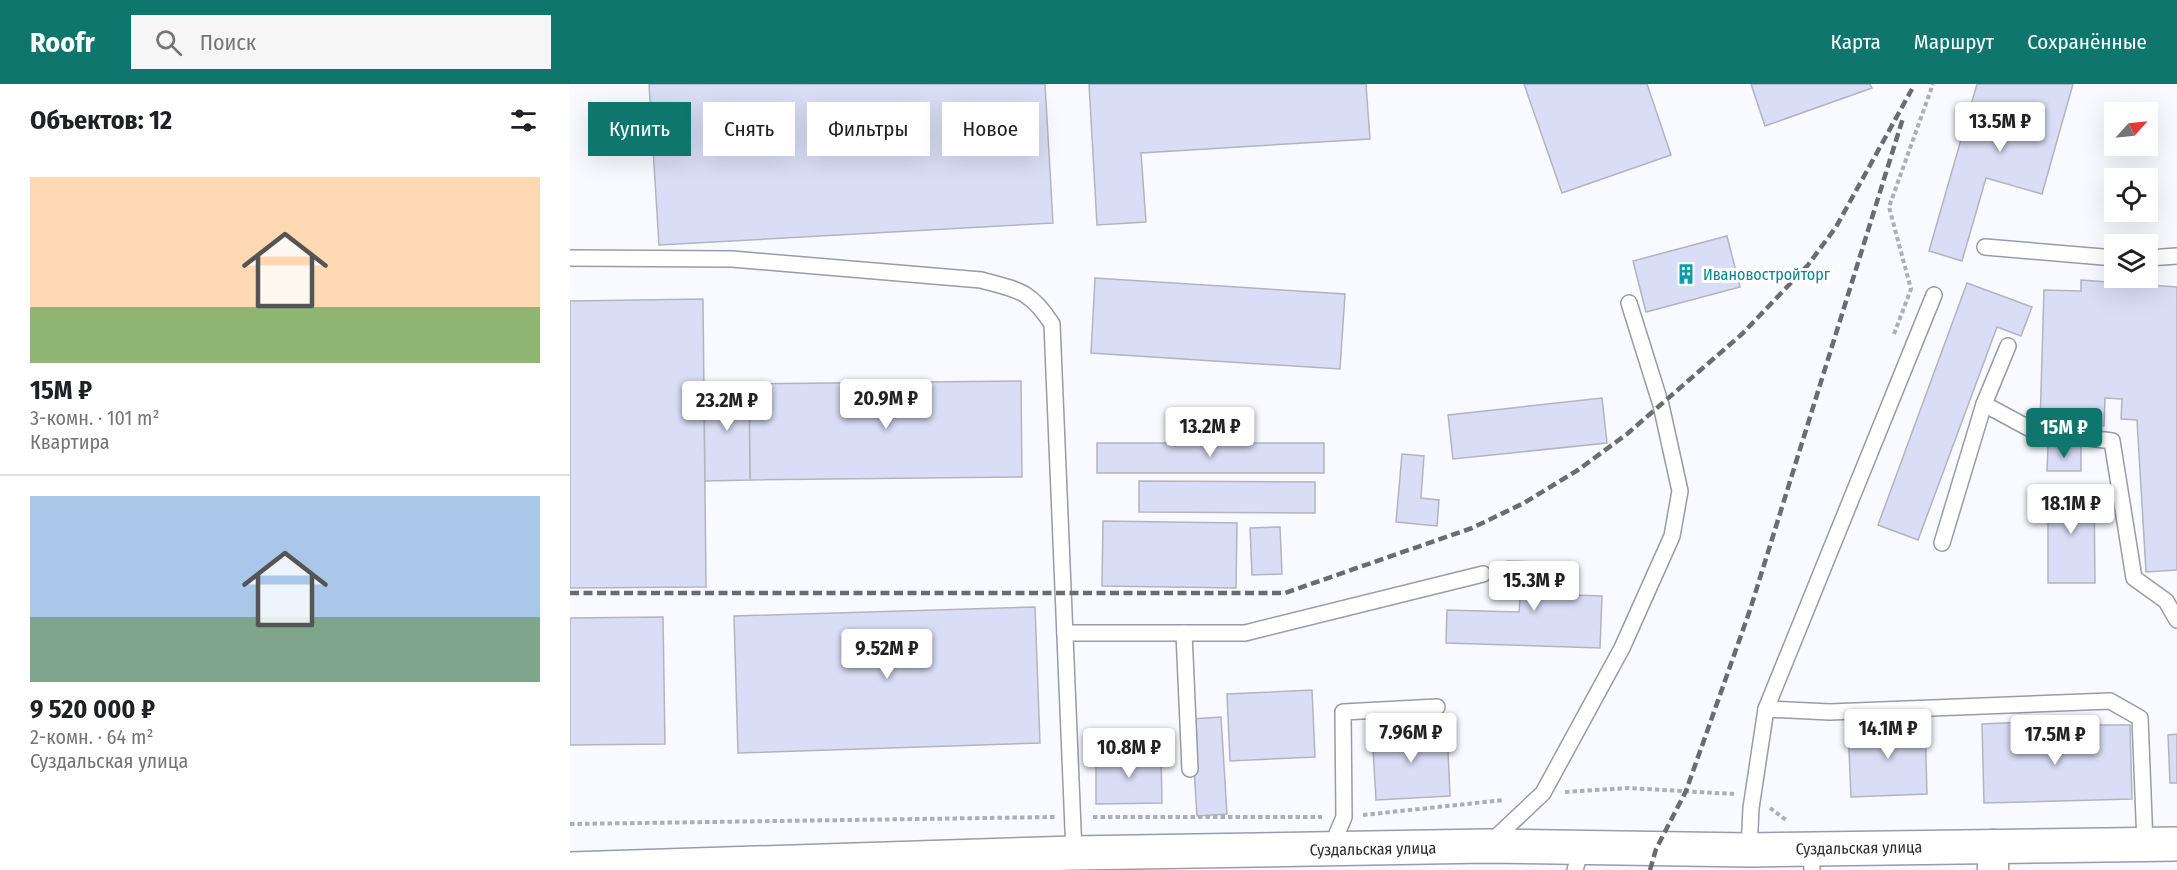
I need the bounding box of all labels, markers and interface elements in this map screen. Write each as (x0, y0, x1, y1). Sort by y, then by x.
search box (131, 15, 551, 69)
text: Roofr (30, 26, 95, 59)
icon: search (152, 26, 185, 59)
text: Поиск (200, 29, 256, 56)
text: Карта (1831, 29, 1881, 55)
text: Маршрут (1914, 29, 1994, 55)
text: Сохранённые (2027, 29, 2147, 55)
chip: Купить (588, 102, 691, 156)
chip: Снять (703, 102, 795, 156)
chip: Фильтры (807, 102, 930, 156)
chip: Новое (942, 102, 1039, 156)
pin: 13.5M ₽ (1945, 102, 2055, 153)
north arrow (2104, 102, 2158, 156)
map controls (2104, 102, 2158, 288)
icon: filters (507, 104, 540, 137)
text: Объектов: 12 (30, 105, 172, 136)
text: 13.5M ₽ (1969, 109, 2031, 133)
button: locate (2104, 168, 2158, 222)
icon: home (231, 216, 339, 324)
button: layers (2104, 234, 2158, 288)
building icon: Ивановостройторг (1674, 262, 1698, 286)
place label: Ивановостройторг (1703, 265, 1831, 284)
text: 15M ₽ (30, 375, 92, 406)
pin: 20.9M ₽ (831, 379, 941, 430)
pin: 23.2M ₽ (672, 381, 782, 432)
text: 20.9M ₽ (854, 386, 918, 410)
text: 23.2M ₽ (696, 388, 758, 412)
text: 3-комн. · 101 m² (30, 406, 160, 430)
pin: 13.2M ₽ (1155, 407, 1265, 458)
pin: 15M ₽ (2022, 408, 2106, 459)
text: 13.2M ₽ (1179, 414, 1241, 438)
text: 15M ₽ (2040, 415, 2088, 439)
text: Квартира (30, 430, 110, 454)
pin: 18.1M ₽ (2016, 484, 2126, 535)
text: 18.1M ₽ (2041, 491, 2101, 515)
icon: home (231, 535, 339, 643)
pin: 15.3M ₽ (1479, 561, 1589, 612)
text: 15.3M ₽ (1503, 568, 1565, 592)
pin: 9.52M ₽ (832, 629, 942, 680)
text: 9.52M ₽ (855, 636, 919, 660)
text: 9 520 000 ₽ (30, 694, 155, 725)
pin: 14.1M ₽ (1833, 709, 1943, 760)
pin: 7.96M ₽ (1356, 713, 1466, 764)
pin: 17.5M ₽ (2000, 715, 2110, 766)
text: 14.1M ₽ (1858, 716, 1918, 740)
text: 7.96M ₽ (1380, 720, 1442, 744)
text: 17.5M ₽ (2025, 722, 2085, 746)
text: 2-комн. · 64 m² (30, 725, 153, 749)
pin: 10.8M ₽ (1074, 728, 1184, 779)
text: 10.8M ₽ (1097, 735, 1161, 759)
text: Суздальская улица (30, 749, 188, 773)
street label: Суздальская улица (1796, 837, 1923, 859)
street label: Суздальская улица (1310, 838, 1437, 860)

